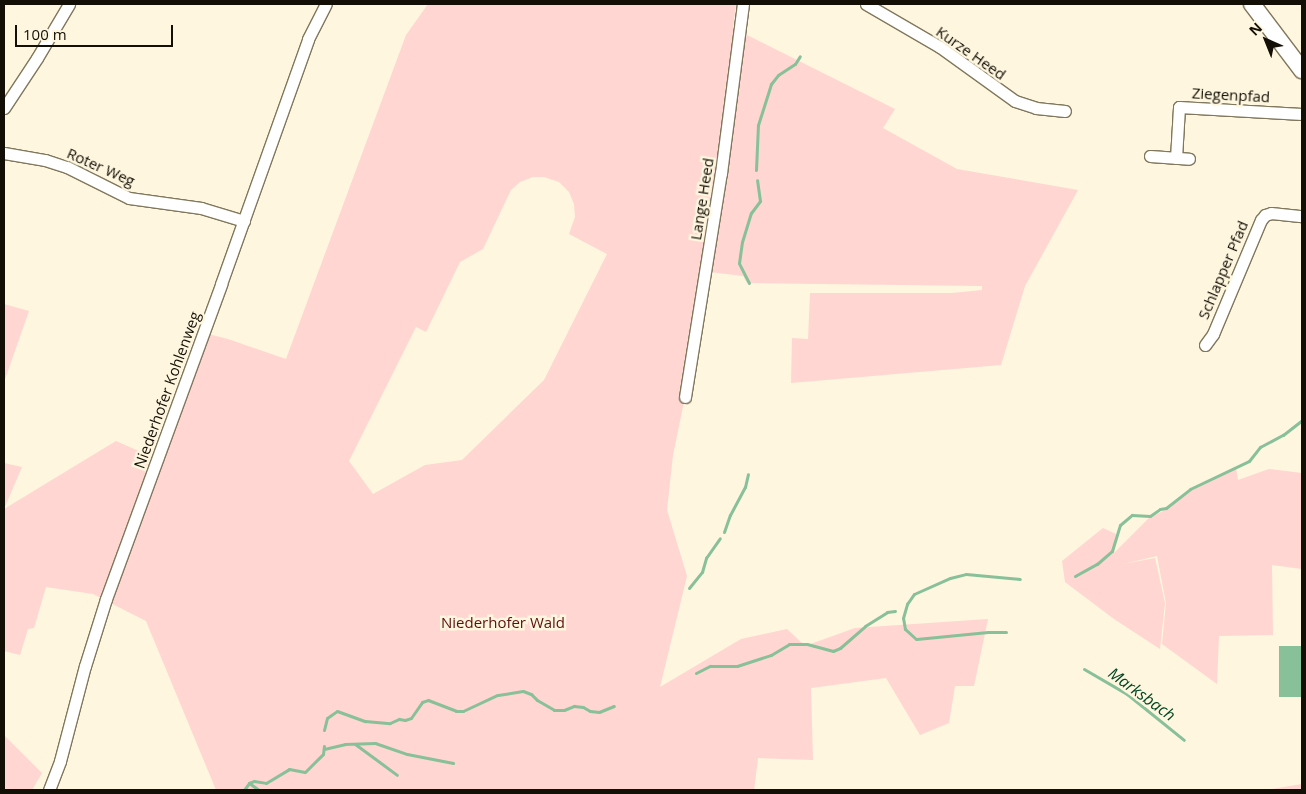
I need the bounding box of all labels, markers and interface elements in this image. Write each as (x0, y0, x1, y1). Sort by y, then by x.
scale bar (18, 15, 175, 47)
north arrow (1241, 15, 1291, 65)
text: N (1245, 18, 1266, 40)
street label: Kurze Heed (933, 22, 1009, 84)
text: 100 m (23, 24, 67, 44)
street label: Ziegenpfad (1191, 84, 1271, 106)
street label: Roter Weg (64, 144, 138, 190)
street label: Lange Heed (687, 157, 717, 241)
street label: Schlapper Pfad (1194, 218, 1252, 322)
street label: Niederhofer Kohlenweg (130, 309, 204, 471)
park label: Niederhofer Wald (441, 614, 565, 632)
water label: Marksbach (1105, 663, 1179, 725)

